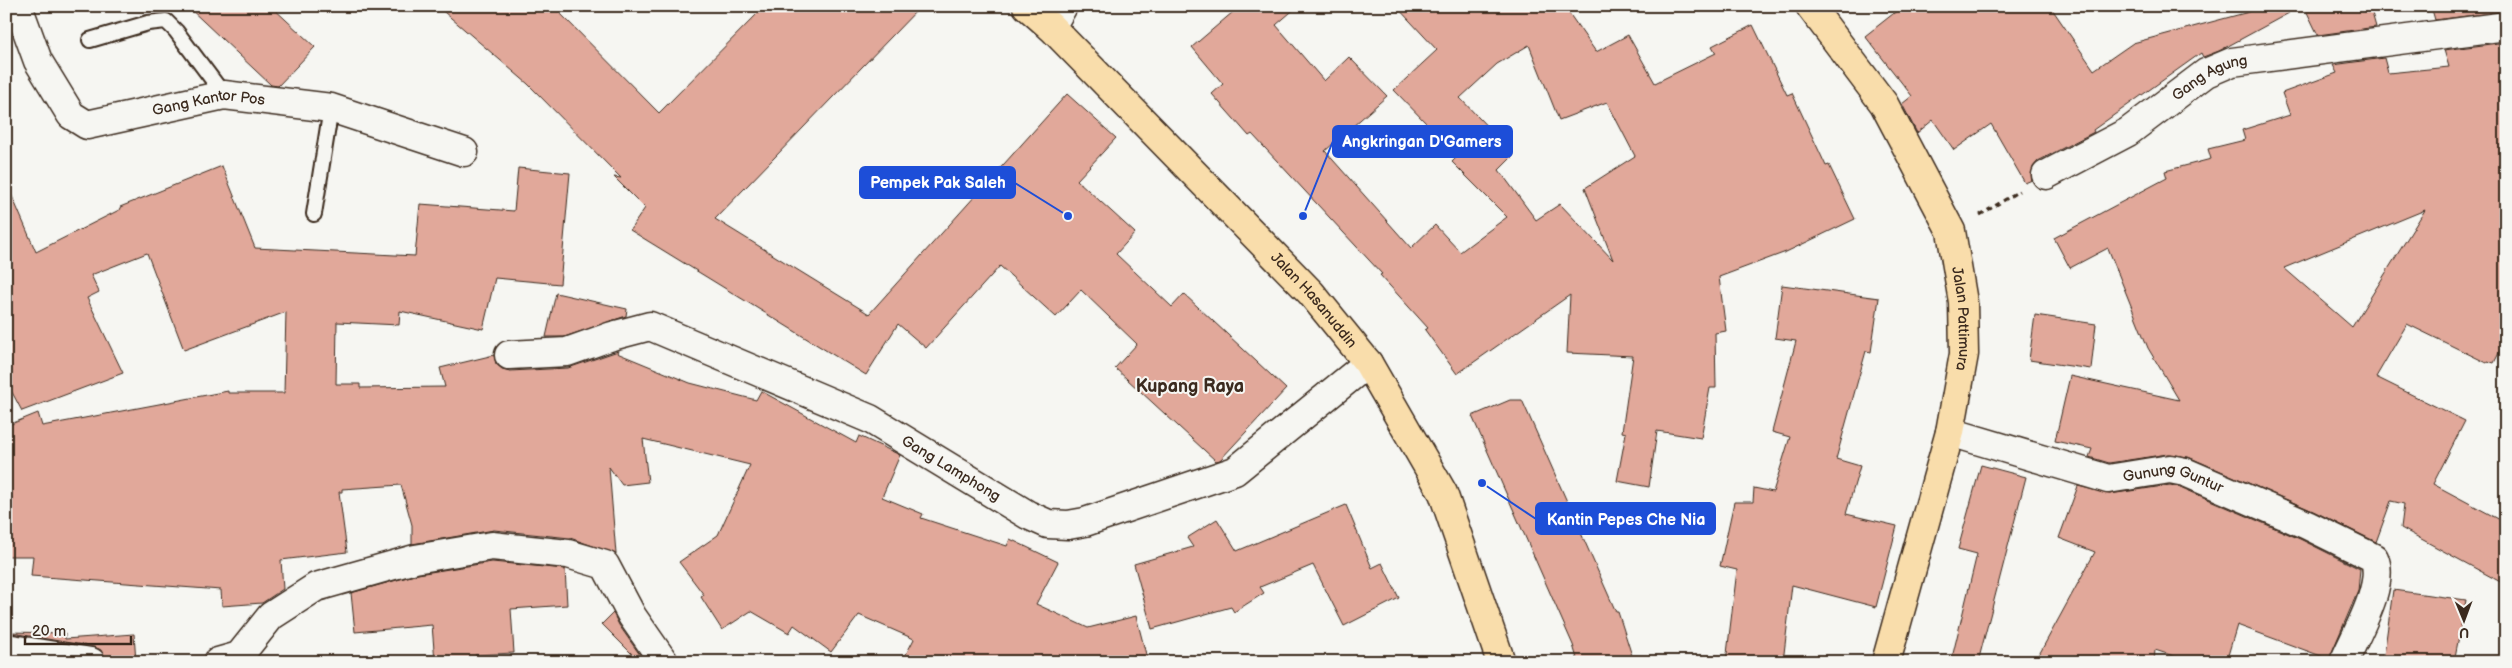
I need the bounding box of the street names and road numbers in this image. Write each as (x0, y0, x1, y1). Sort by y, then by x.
street label: Gang Agung (2168, 51, 2249, 105)
street label: Gang Kantor Pos (151, 86, 267, 120)
street label: Jalan Hasanuddin (1266, 248, 1361, 352)
street label: Jalan Pattimura (1947, 265, 1973, 372)
street label: Gang Lamphong (898, 431, 1004, 506)
street label: Gunung Guntur (2122, 460, 2227, 498)

